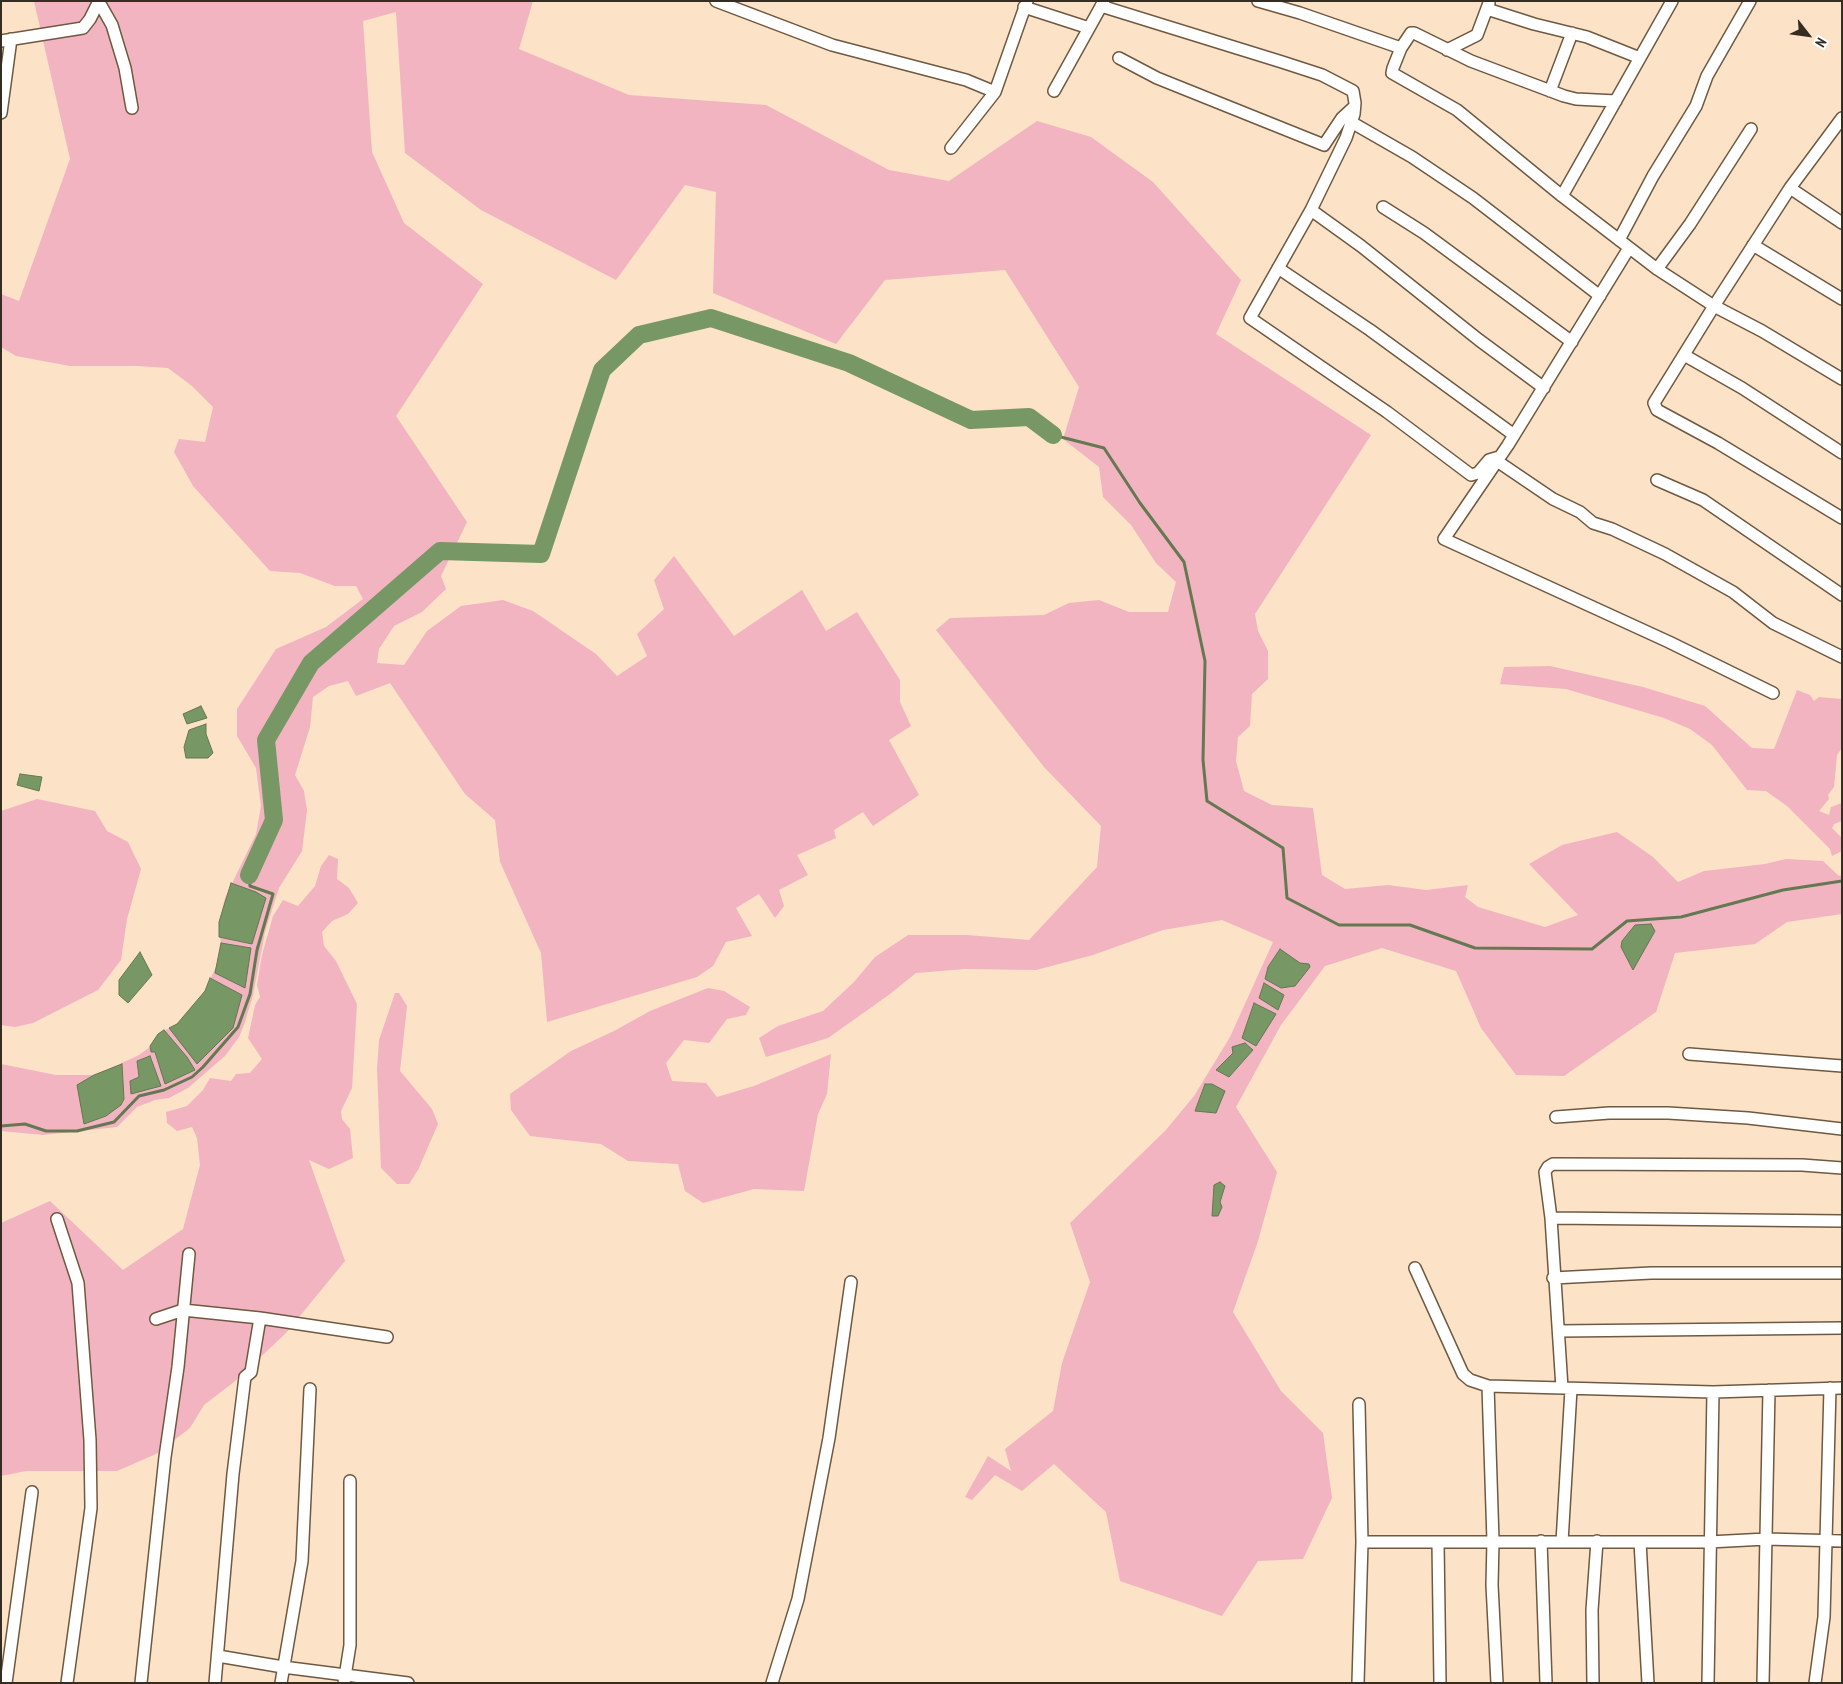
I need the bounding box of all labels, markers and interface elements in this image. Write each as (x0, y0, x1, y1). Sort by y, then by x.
north arrow (1783, 10, 1833, 60)
text: N (1811, 35, 1831, 50)

